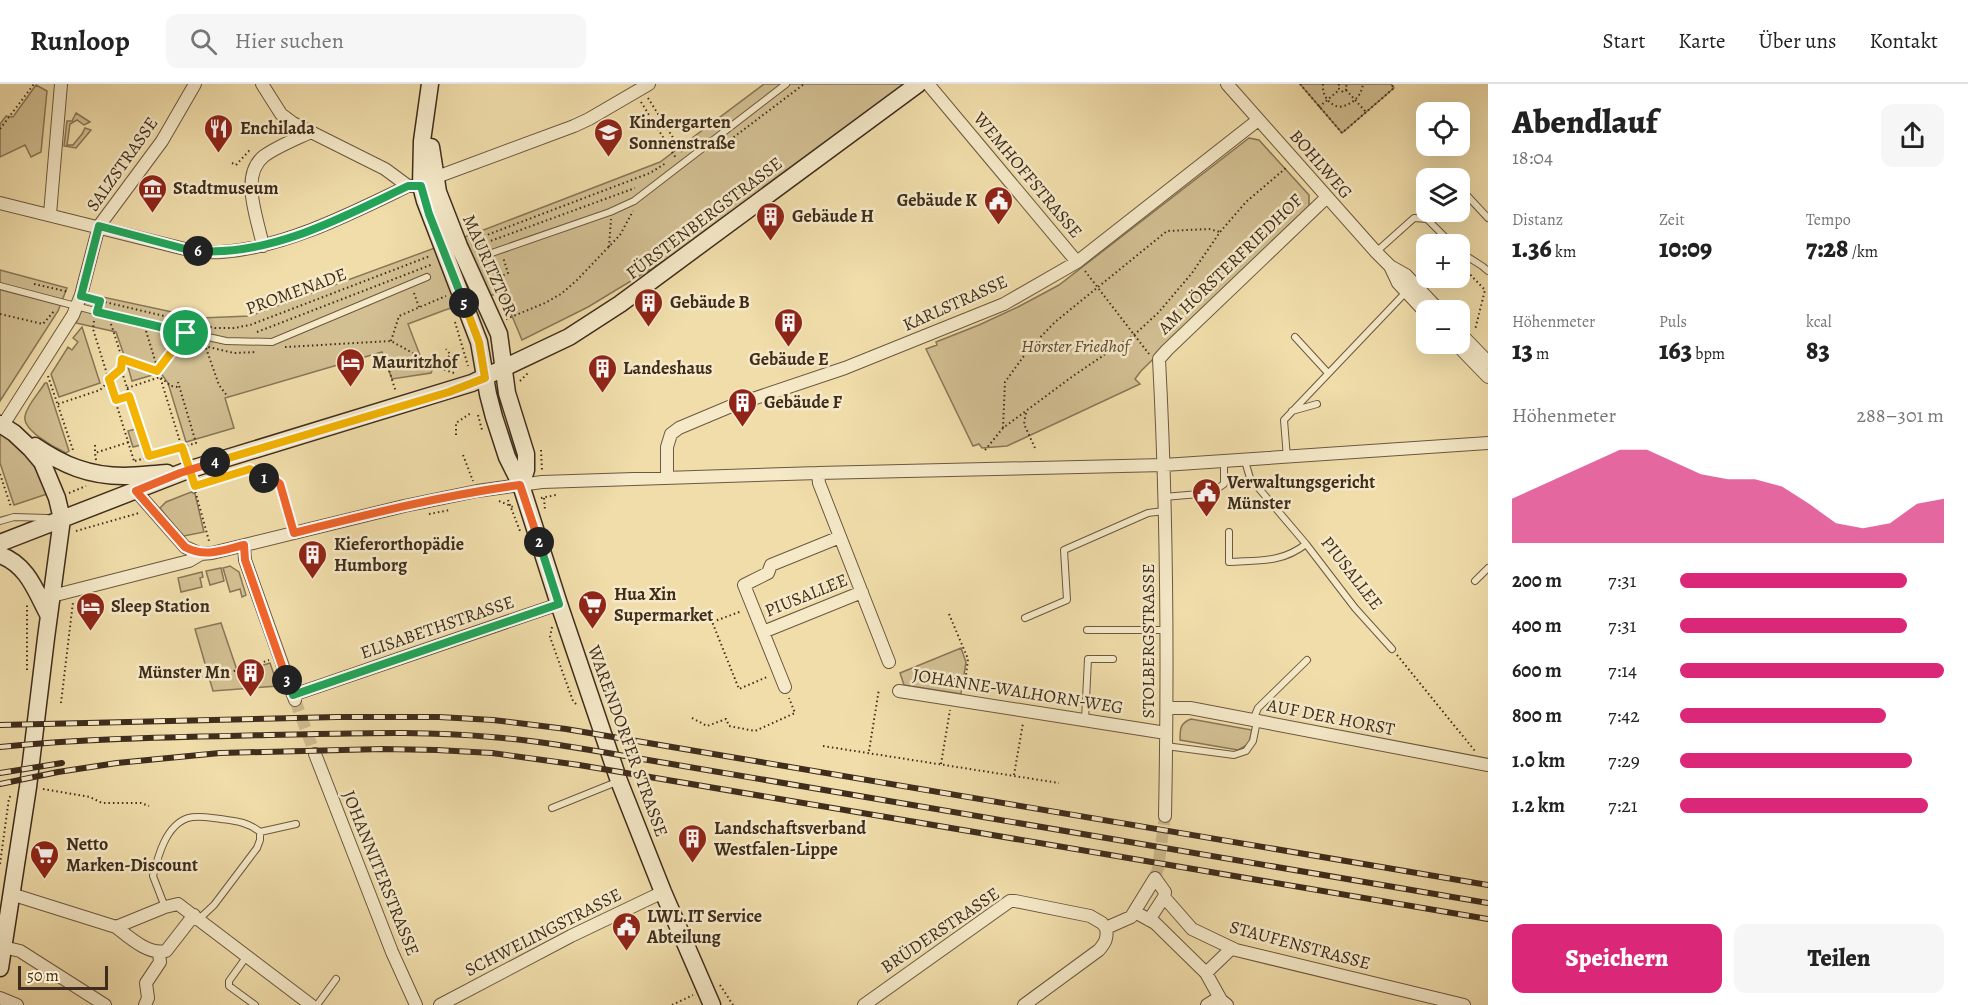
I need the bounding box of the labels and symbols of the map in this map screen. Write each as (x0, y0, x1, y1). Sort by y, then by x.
street label: WEMHOFFSTRASSE (967, 106, 1088, 243)
place label: Kindergarten Sonnenstraße (629, 110, 735, 155)
street label: SALZSTRASSE (81, 112, 163, 216)
restaurant icon: Enchilada (203, 112, 235, 154)
place label: Enchilada (240, 116, 315, 140)
school or university icon: Kindergarten Sonnenstraße (592, 116, 624, 158)
street label: BOHLWEG (1284, 124, 1358, 204)
street label: FÜRSTENBERGSTRASSE (621, 151, 787, 285)
museum icon: Stadtmuseum (136, 172, 168, 214)
place label: Stadtmuseum (173, 176, 279, 200)
public building icon: Gebäude K (982, 184, 1014, 226)
place label: Gebäude K (897, 188, 977, 212)
street label: AM HÖRSTERFRIEDHOF (1152, 188, 1308, 340)
building icon: Gebäude H (755, 200, 787, 242)
place label: Gebäude H (792, 204, 874, 228)
street label: MAURITZTOR (457, 211, 523, 319)
pin: 6 (183, 236, 213, 266)
street label: PROMENADE (242, 262, 350, 320)
street label: KARLSTRASSE (899, 269, 1011, 337)
building icon: Gebäude B (633, 286, 665, 328)
pin: 5 (449, 288, 479, 318)
place label: Gebäude B (670, 290, 750, 314)
building icon: Gebäude E (773, 306, 805, 348)
pin (160, 307, 211, 358)
park label: Hörster Friedhof (1021, 334, 1132, 358)
hotel icon: Mauritzhof (335, 346, 367, 388)
place label: Gebäude E (749, 347, 829, 371)
place label: Mauritzhof (372, 350, 460, 374)
building icon: Landeshaus (586, 352, 618, 394)
place label: Landeshaus (623, 356, 712, 380)
building icon: Gebäude F (727, 386, 759, 428)
place label: Gebäude F (764, 390, 843, 414)
pin: 4 (200, 447, 230, 477)
pin: 1 (249, 463, 279, 493)
place label: Verwaltungsgericht Münster (1226, 470, 1375, 515)
public building icon: Verwaltungsgericht Münster (1190, 476, 1222, 518)
pin: 2 (524, 527, 554, 557)
street label: PIUSALLEE (1316, 531, 1388, 615)
place label: Kieferorthopädie Humborg (334, 532, 464, 577)
building icon: Kieferorthopädie Humborg (297, 538, 329, 580)
street label: STOLBERGSTRASSE (1136, 563, 1160, 719)
street label: PIUSALLEE (761, 567, 851, 623)
place label: Hua Xin Supermarket (614, 582, 713, 627)
supermarket icon: Hua Xin Supermarket (577, 588, 609, 630)
street label: ELISABETHSTRASSE (357, 589, 517, 665)
hotel icon: Sleep Station (74, 590, 106, 632)
place label: Sleep Station (111, 594, 210, 618)
street label: WARENDORFER STRASSE (582, 641, 674, 840)
building icon: Münster Mn (235, 656, 267, 698)
place label: Münster Mn (138, 660, 230, 684)
street label: JOHANNE-WALHORN-WEG (911, 663, 1125, 719)
pin: 3 (272, 665, 302, 695)
street label: AUF DER HORST (1264, 693, 1397, 741)
street label: JOHANNITERSTRASSE (337, 787, 425, 959)
place label: Landschaftsverband Westfalen-Lippe (713, 816, 867, 861)
building icon: Landschaftsverband Westfalen-Lippe (677, 822, 709, 864)
place label: Netto Marken-Discount (66, 832, 198, 877)
supermarket icon: Netto Marken-Discount (29, 838, 61, 880)
street label: BRÜDERSTRASSE (876, 881, 1004, 979)
street label: SCHWELINGSTRASSE (461, 882, 625, 982)
place label: LWL.IT Service Abteilung (646, 904, 762, 949)
public building icon: LWL.IT Service Abteilung (610, 910, 642, 952)
street label: STAUFENSTRASSE (1227, 915, 1373, 975)
scale bar (18, 963, 108, 990)

